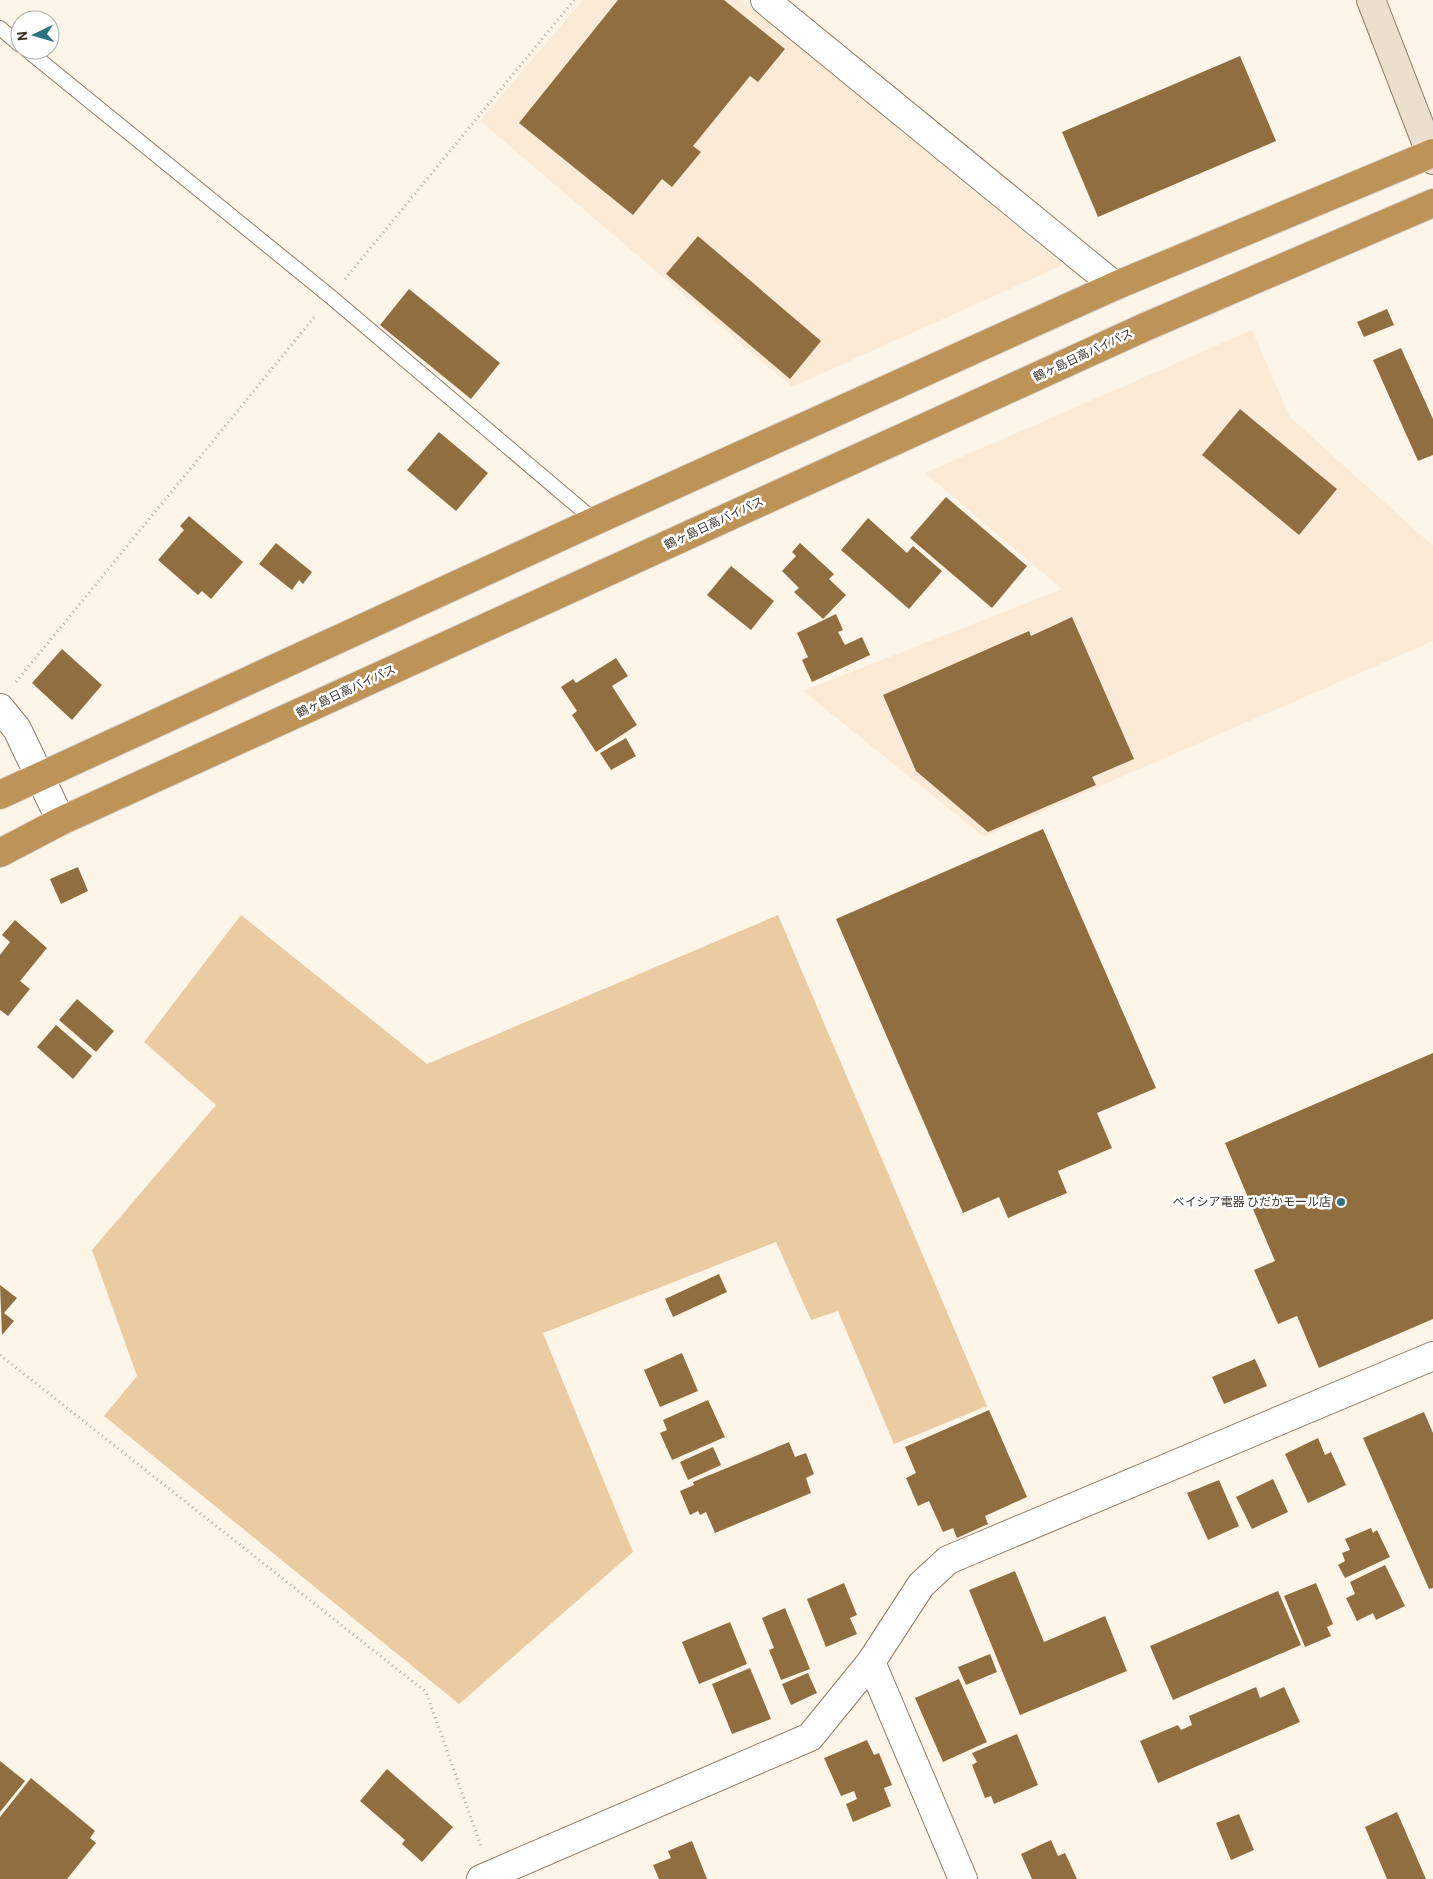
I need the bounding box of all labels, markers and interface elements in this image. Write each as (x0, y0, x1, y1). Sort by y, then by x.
north arrow (10, 10, 60, 60)
text: N (13, 31, 30, 42)
street label: 鶴ヶ島日高バイパス (1031, 325, 1134, 383)
street label: 鶴ヶ島日高バイパス (662, 493, 765, 551)
street label: 鶴ヶ島日高バイパス (294, 661, 397, 719)
place label: ベイシア電器 ひだかモール店 (1173, 1194, 1331, 1208)
marker: ベイシア電器 ひだかモール店 (1335, 1196, 1347, 1208)

